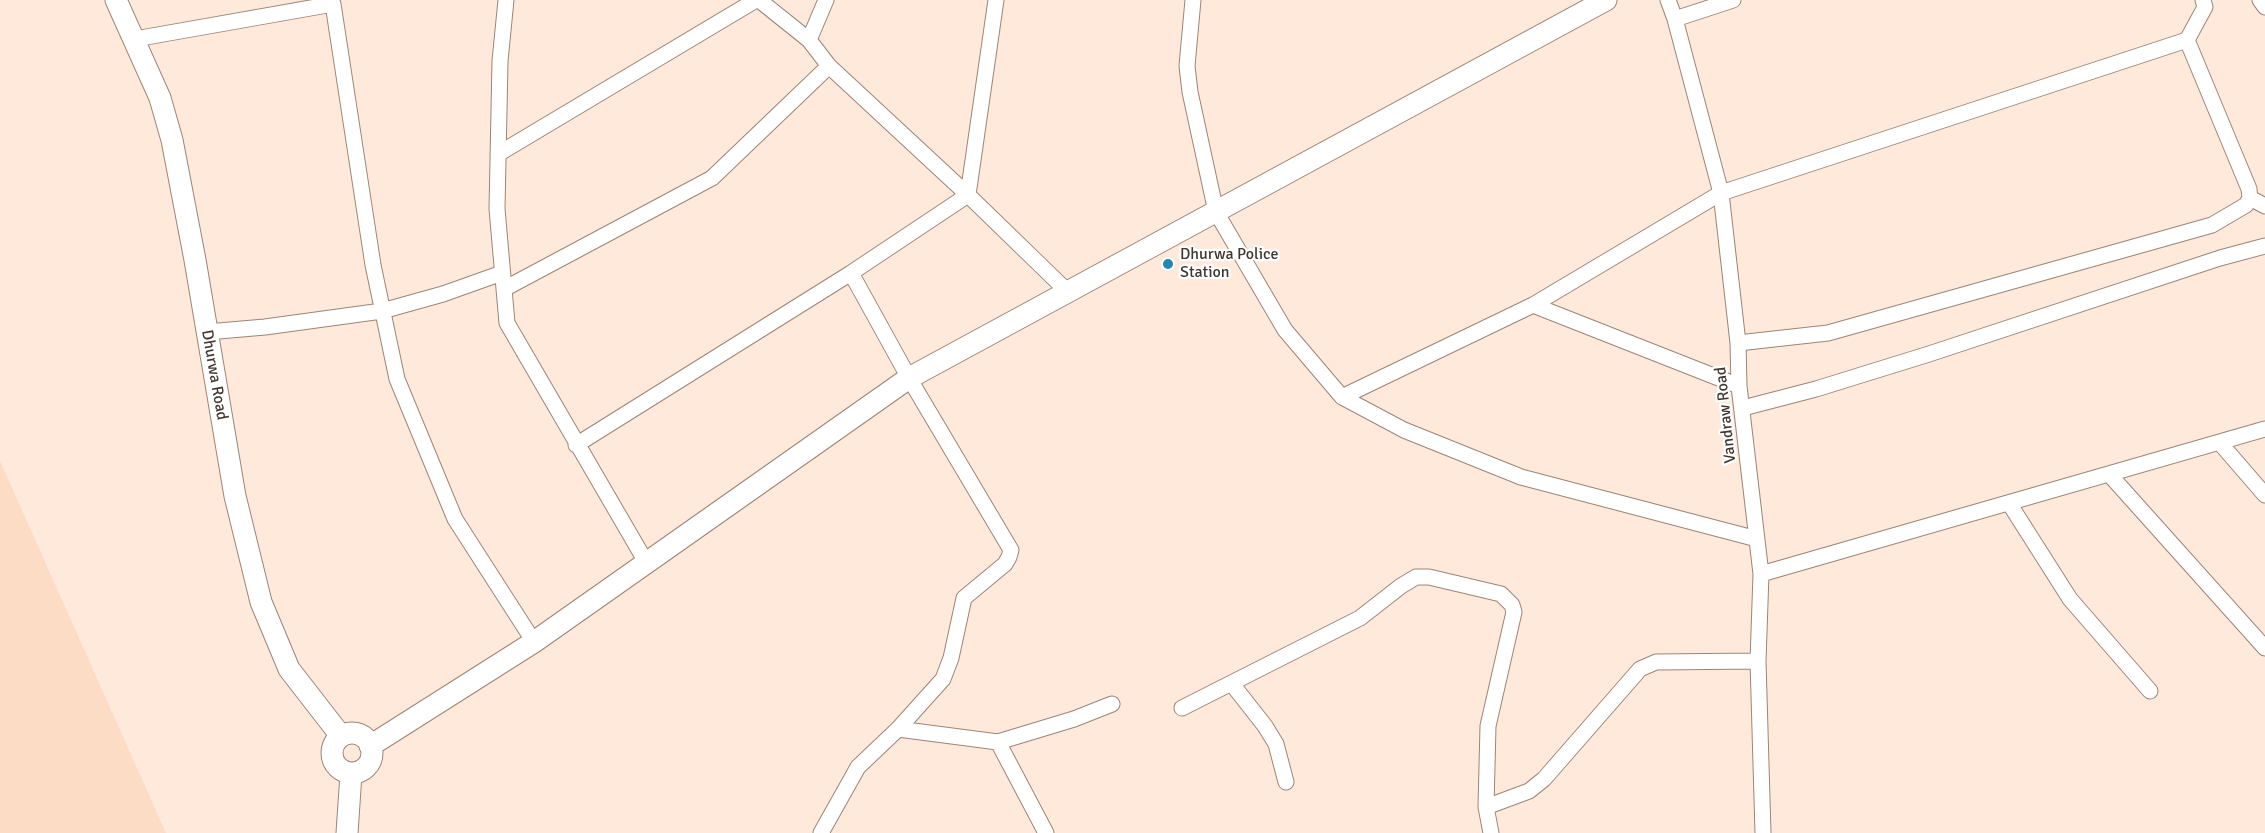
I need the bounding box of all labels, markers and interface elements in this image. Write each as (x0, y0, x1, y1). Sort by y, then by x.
place label: Dhurwa Police Station (1180, 245, 1278, 283)
marker: Dhurwa Police Station (1161, 257, 1175, 271)
street label: Dhurwa Road (197, 328, 231, 422)
street label: Vandraw Road (1711, 366, 1741, 464)

